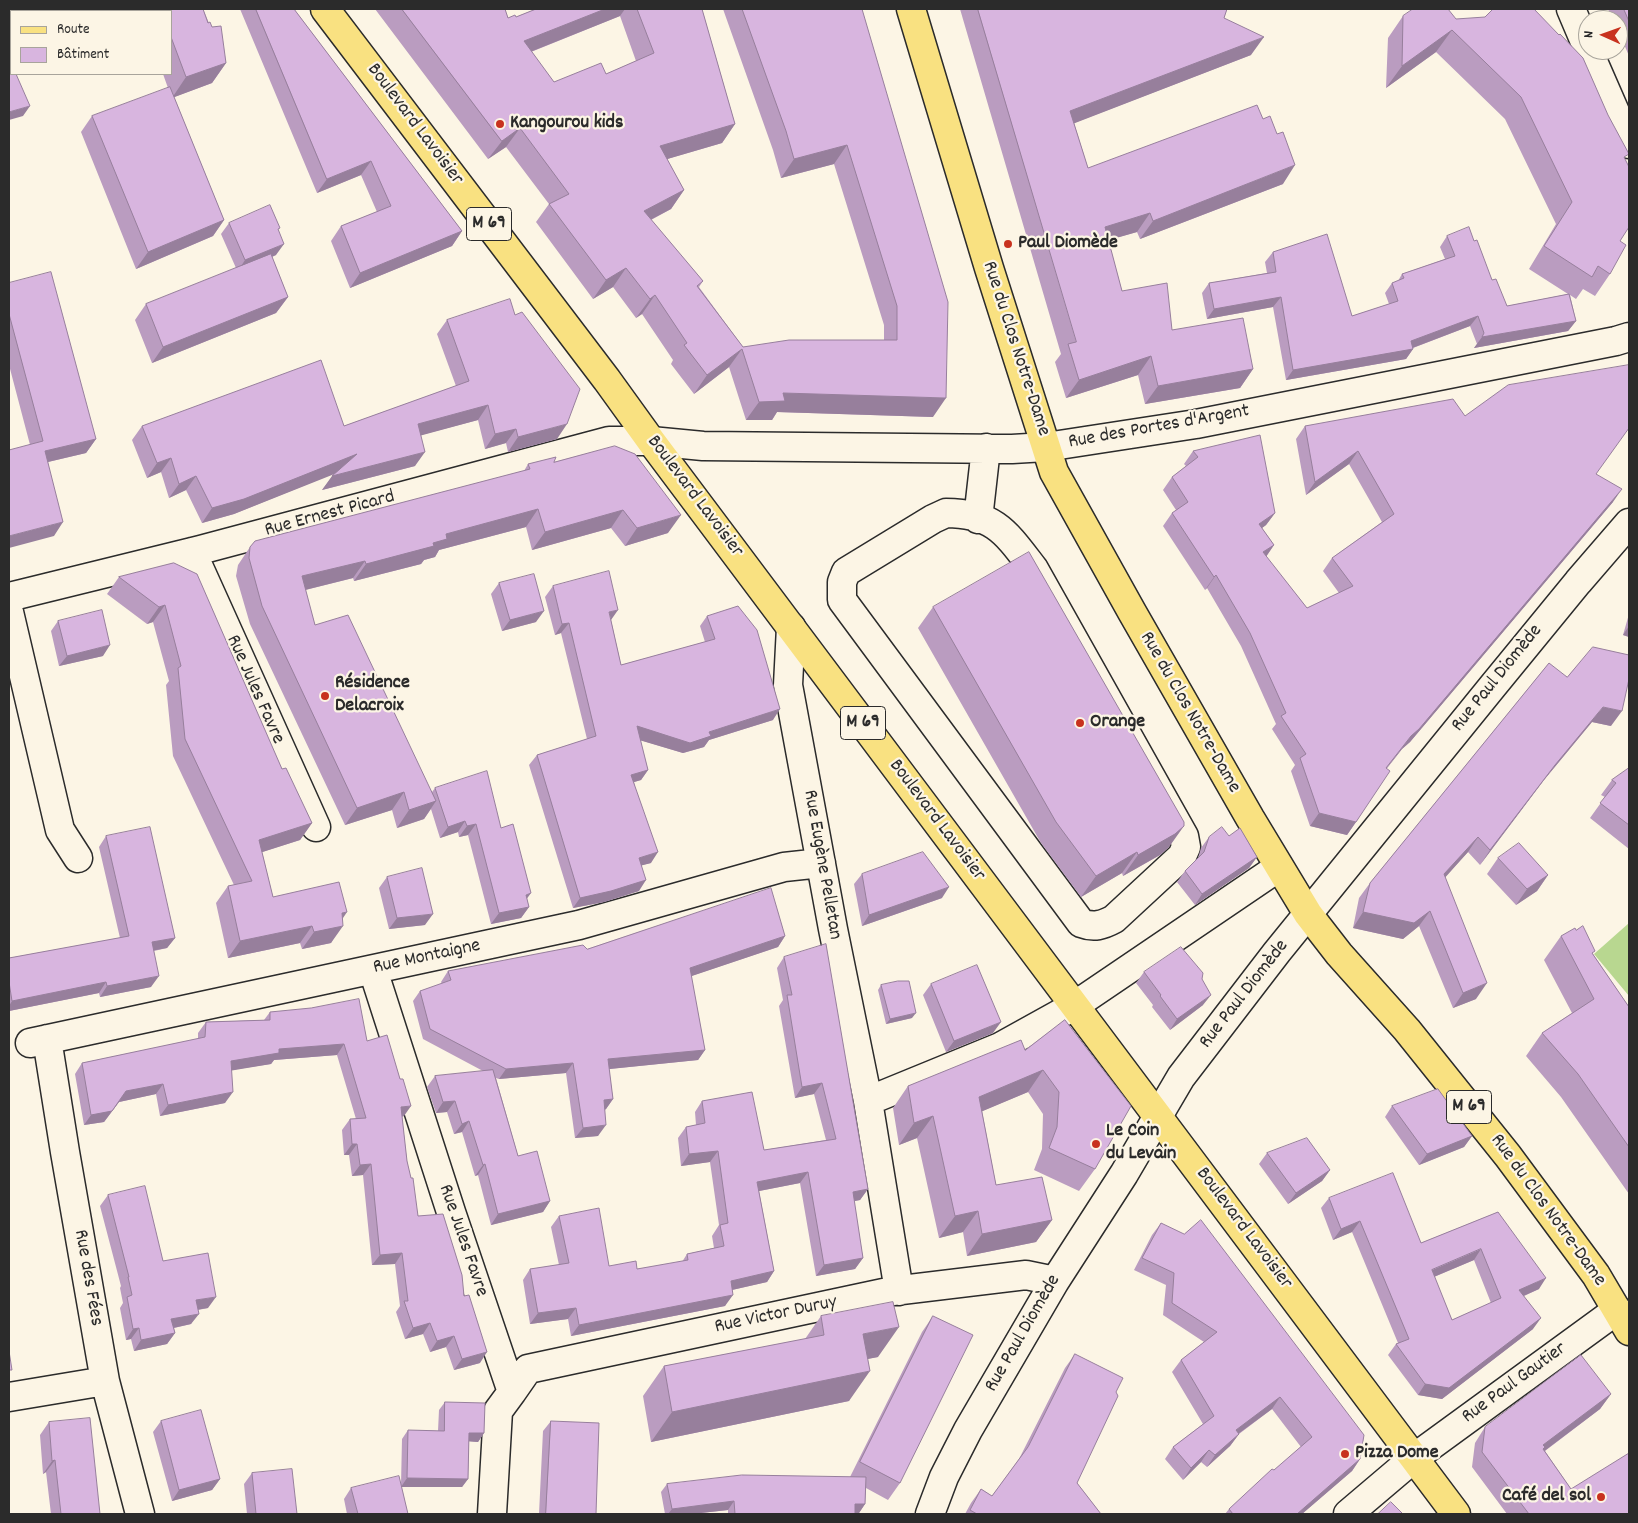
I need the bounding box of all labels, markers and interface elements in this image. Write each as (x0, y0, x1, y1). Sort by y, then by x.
legend (10, 10, 172, 75)
north arrow (1578, 10, 1628, 60)
text: Route (57, 19, 90, 41)
text: N (1579, 31, 1599, 38)
text: Bâtiment (57, 44, 109, 66)
street label: Boulevard Lavoisier (360, 59, 468, 191)
place label: Kangourou kids (510, 112, 623, 136)
marker: Kangourou kids (494, 118, 506, 130)
road number: M 69 (466, 208, 512, 240)
place label: Paul Diomède (1018, 232, 1118, 256)
marker: Paul Diomède (1002, 238, 1014, 250)
street label: Rue du Clos Notre-Dame (975, 259, 1055, 439)
street label: Rue des Portes d'Argent (1067, 400, 1251, 456)
street label: Boulevard Lavoisier (640, 431, 748, 563)
street label: Rue Ernest Picard (262, 486, 398, 544)
street label: Rue Paul Diomède (1447, 620, 1549, 738)
street label: Rue du Clos Notre-Dame (1133, 628, 1245, 798)
street label: Rue Jules Favre (219, 632, 289, 748)
place label: Résidence Delacroix (335, 672, 410, 719)
marker: Résidence Delacroix (319, 690, 331, 702)
road number: M 69 (840, 706, 886, 740)
place label: Orange (1090, 711, 1145, 735)
marker: Orange (1074, 717, 1086, 729)
street label: Boulevard Lavoisier (882, 755, 990, 887)
street label: Rue Eugène Pelletan (796, 788, 846, 942)
street label: Rue Montaigne (371, 935, 483, 981)
street label: Rue Paul Diomède (1195, 936, 1295, 1054)
road number: M 69 (1446, 1090, 1492, 1124)
place label: Le Coin du Levain (1106, 1120, 1176, 1167)
street label: Rue du Clos Notre-Dame (1484, 1130, 1610, 1292)
marker: Le Coin du Levain (1090, 1138, 1102, 1150)
street label: Boulevard Lavoisier (1189, 1163, 1297, 1295)
street label: Rue Jules Favre (432, 1182, 492, 1300)
street label: Rue des Fées (67, 1228, 107, 1328)
street label: Rue Paul Diomède (981, 1271, 1067, 1397)
street label: Rue Victor Duruy (713, 1291, 839, 1341)
street label: Rue Paul Gautier (1458, 1338, 1572, 1430)
place label: Pizza Dome (1355, 1442, 1439, 1466)
marker: Pizza Dome (1339, 1448, 1351, 1460)
place label: Café del sol (1502, 1485, 1591, 1509)
marker: Café del sol (1595, 1491, 1607, 1503)

